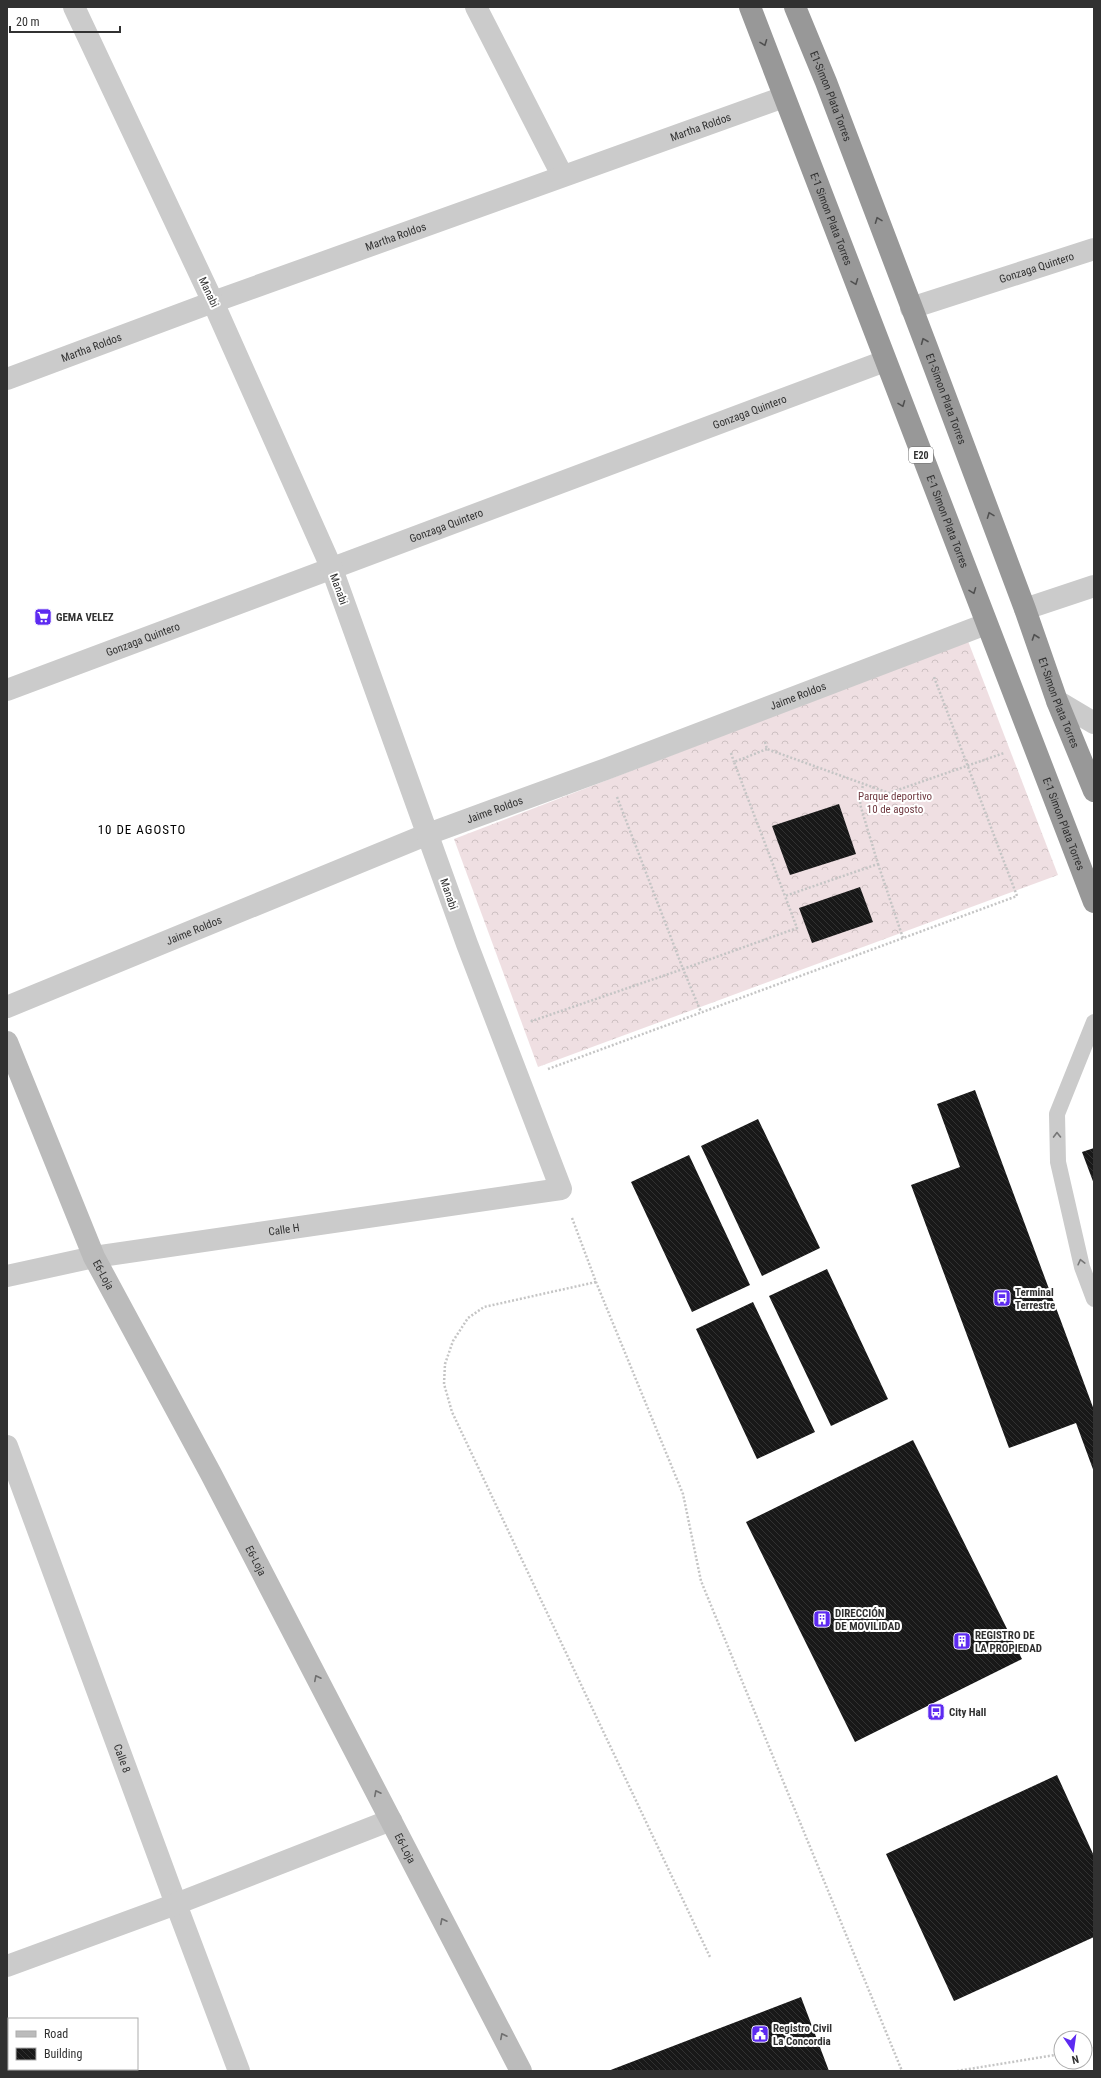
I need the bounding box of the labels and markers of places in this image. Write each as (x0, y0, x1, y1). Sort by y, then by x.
supermarket icon: GEMA VELEZ (33, 607, 53, 627)
place label: GEMA VELEZ (56, 611, 114, 624)
place label: Terminal Terrestre (1015, 1286, 1055, 1312)
bus stop icon: Terminal Terrestre (992, 1288, 1012, 1308)
place label: DIRECCIÓN DE MOVILIDAD (835, 1607, 900, 1633)
building icon: DIRECCIÓN DE MOVILIDAD (812, 1609, 832, 1629)
place label: REGISTRO DE LA PROPIEDAD (975, 1629, 1042, 1655)
building icon: REGISTRO DE LA PROPIEDAD (952, 1631, 972, 1651)
bus stop icon: City Hall (926, 1702, 946, 1722)
place label: City Hall (949, 1706, 987, 1719)
place label: Registro Civil La Concordia (773, 2022, 832, 2048)
public building icon: Registro Civil La Concordia (750, 2024, 770, 2044)

